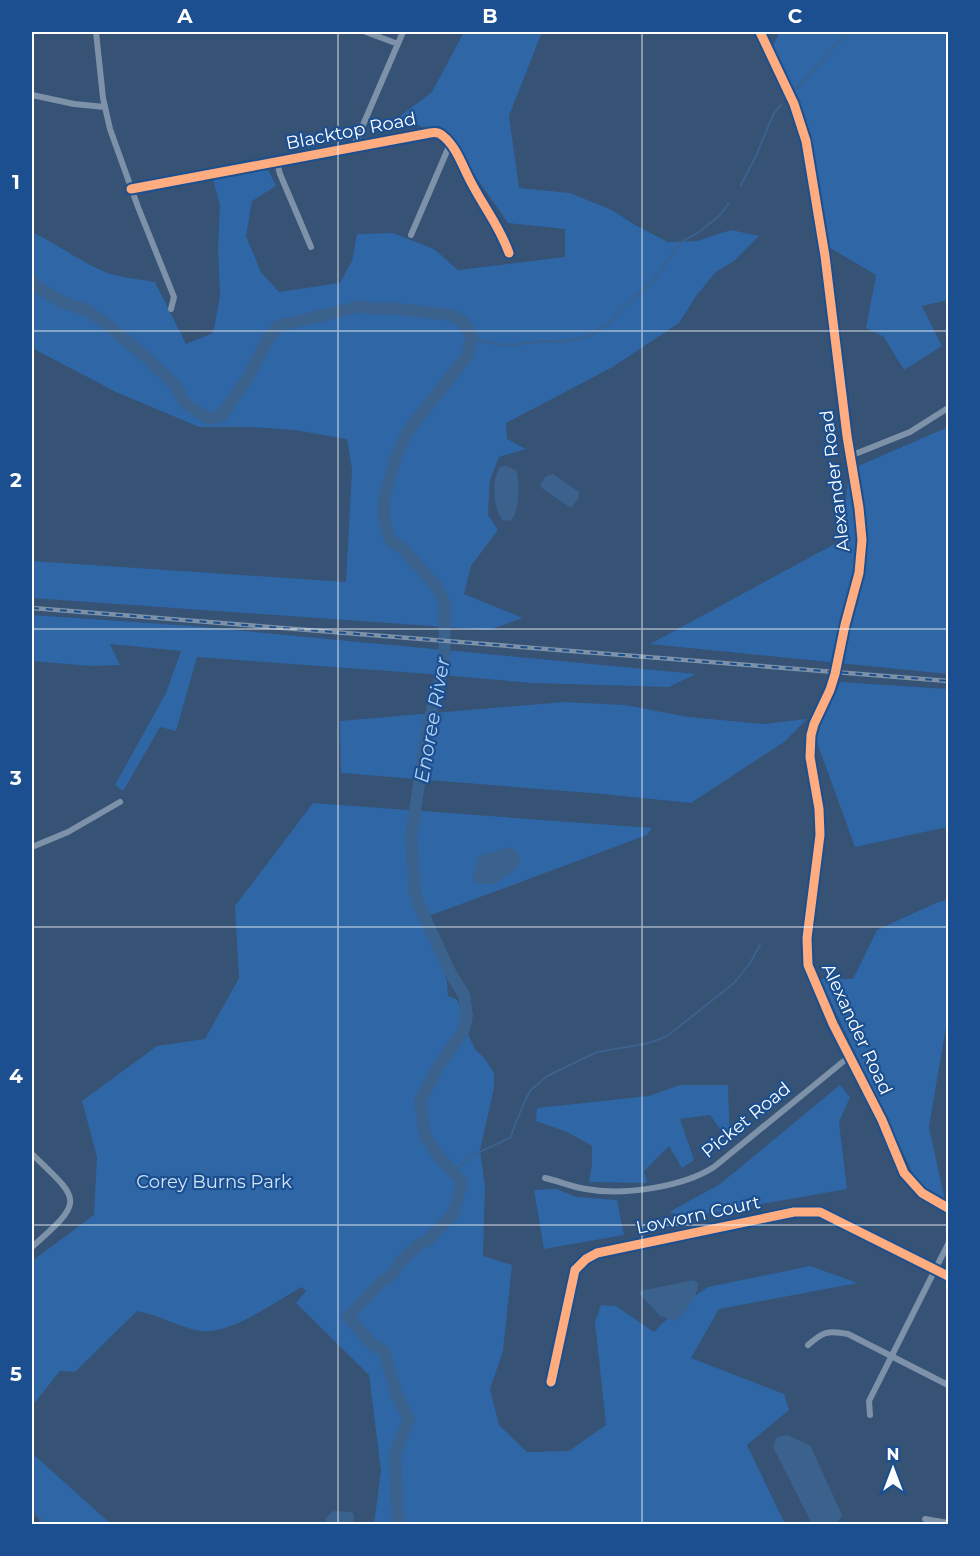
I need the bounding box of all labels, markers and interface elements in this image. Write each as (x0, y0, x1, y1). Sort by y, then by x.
text: A (176, 4, 193, 28)
text: B (482, 4, 498, 28)
text: C (788, 4, 803, 28)
street label: Blacktop Road (284, 108, 418, 154)
text: 1 (12, 170, 20, 194)
street label: Alexander Road (815, 409, 855, 553)
text: 2 (10, 468, 22, 492)
water label: Enoree River (409, 654, 455, 785)
text: 3 (9, 766, 22, 790)
street label: Alexander Road (817, 960, 897, 1098)
text: 4 (9, 1064, 23, 1088)
street label: Picket Road (697, 1077, 795, 1163)
park label: Corey Burns Park (136, 1171, 292, 1193)
street label: Lovvorn Court (634, 1191, 762, 1239)
text: 5 (10, 1362, 22, 1386)
north arrow (863, 1439, 923, 1499)
text: N (887, 1445, 899, 1464)

